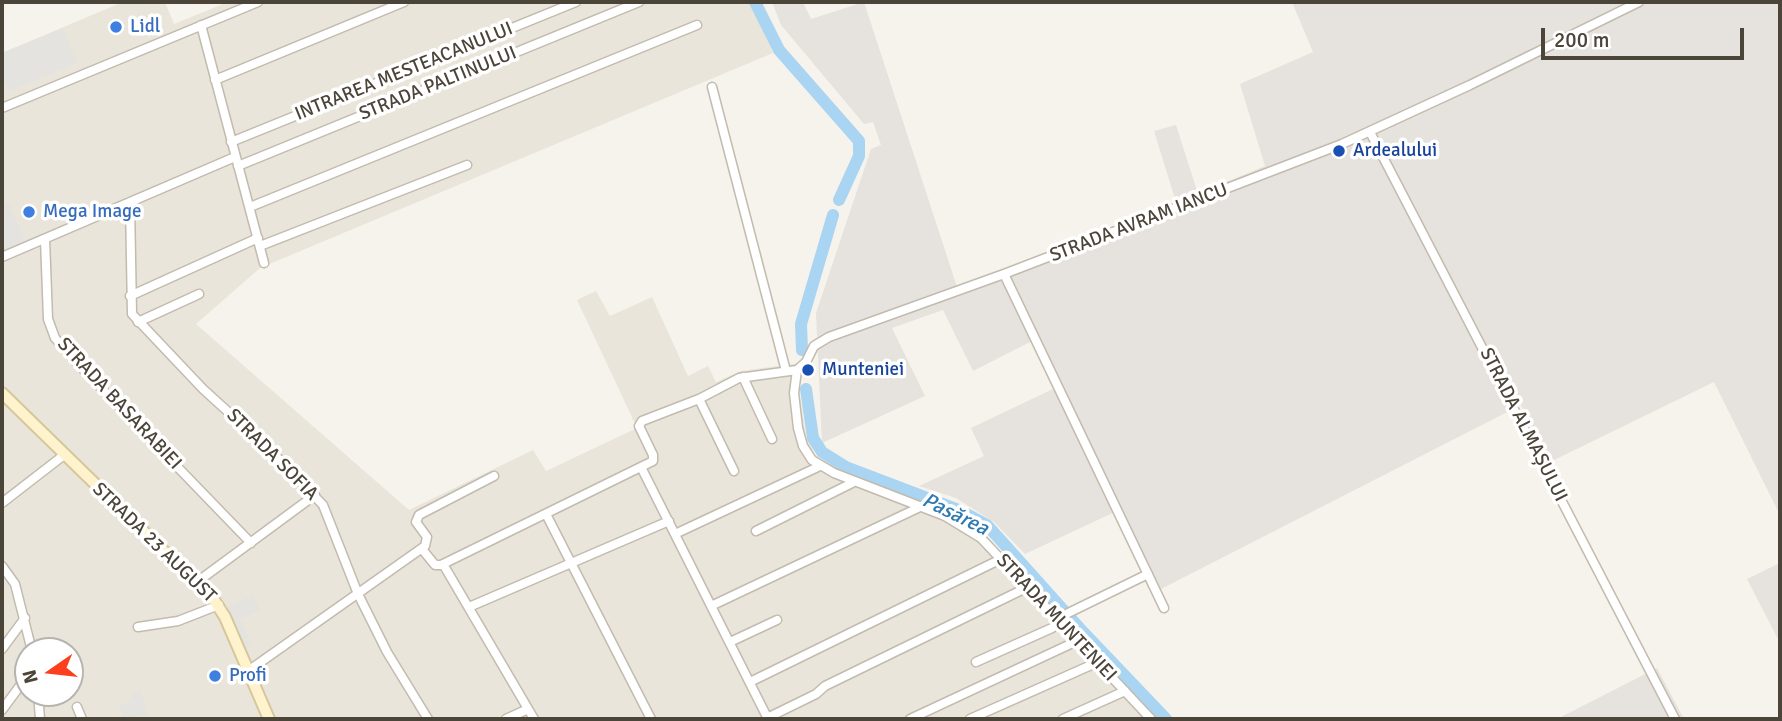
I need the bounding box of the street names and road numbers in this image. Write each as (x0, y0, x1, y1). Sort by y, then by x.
street label: INTRAREA MESTEACANULUI (292, 18, 516, 126)
street label: STRADA PALTINULUI (356, 42, 520, 126)
street label: STRADA AVRAM IANCU (1047, 179, 1231, 267)
street label: STRADA BASARABIEI (52, 333, 186, 475)
street label: STRADA ALMAȘULUI (1474, 344, 1572, 506)
street label: STRADA SOFIA (221, 404, 323, 506)
street label: STRADA 23 AUGUST (87, 478, 221, 608)
street label: STRADA MUNTENIEI (991, 549, 1121, 687)

